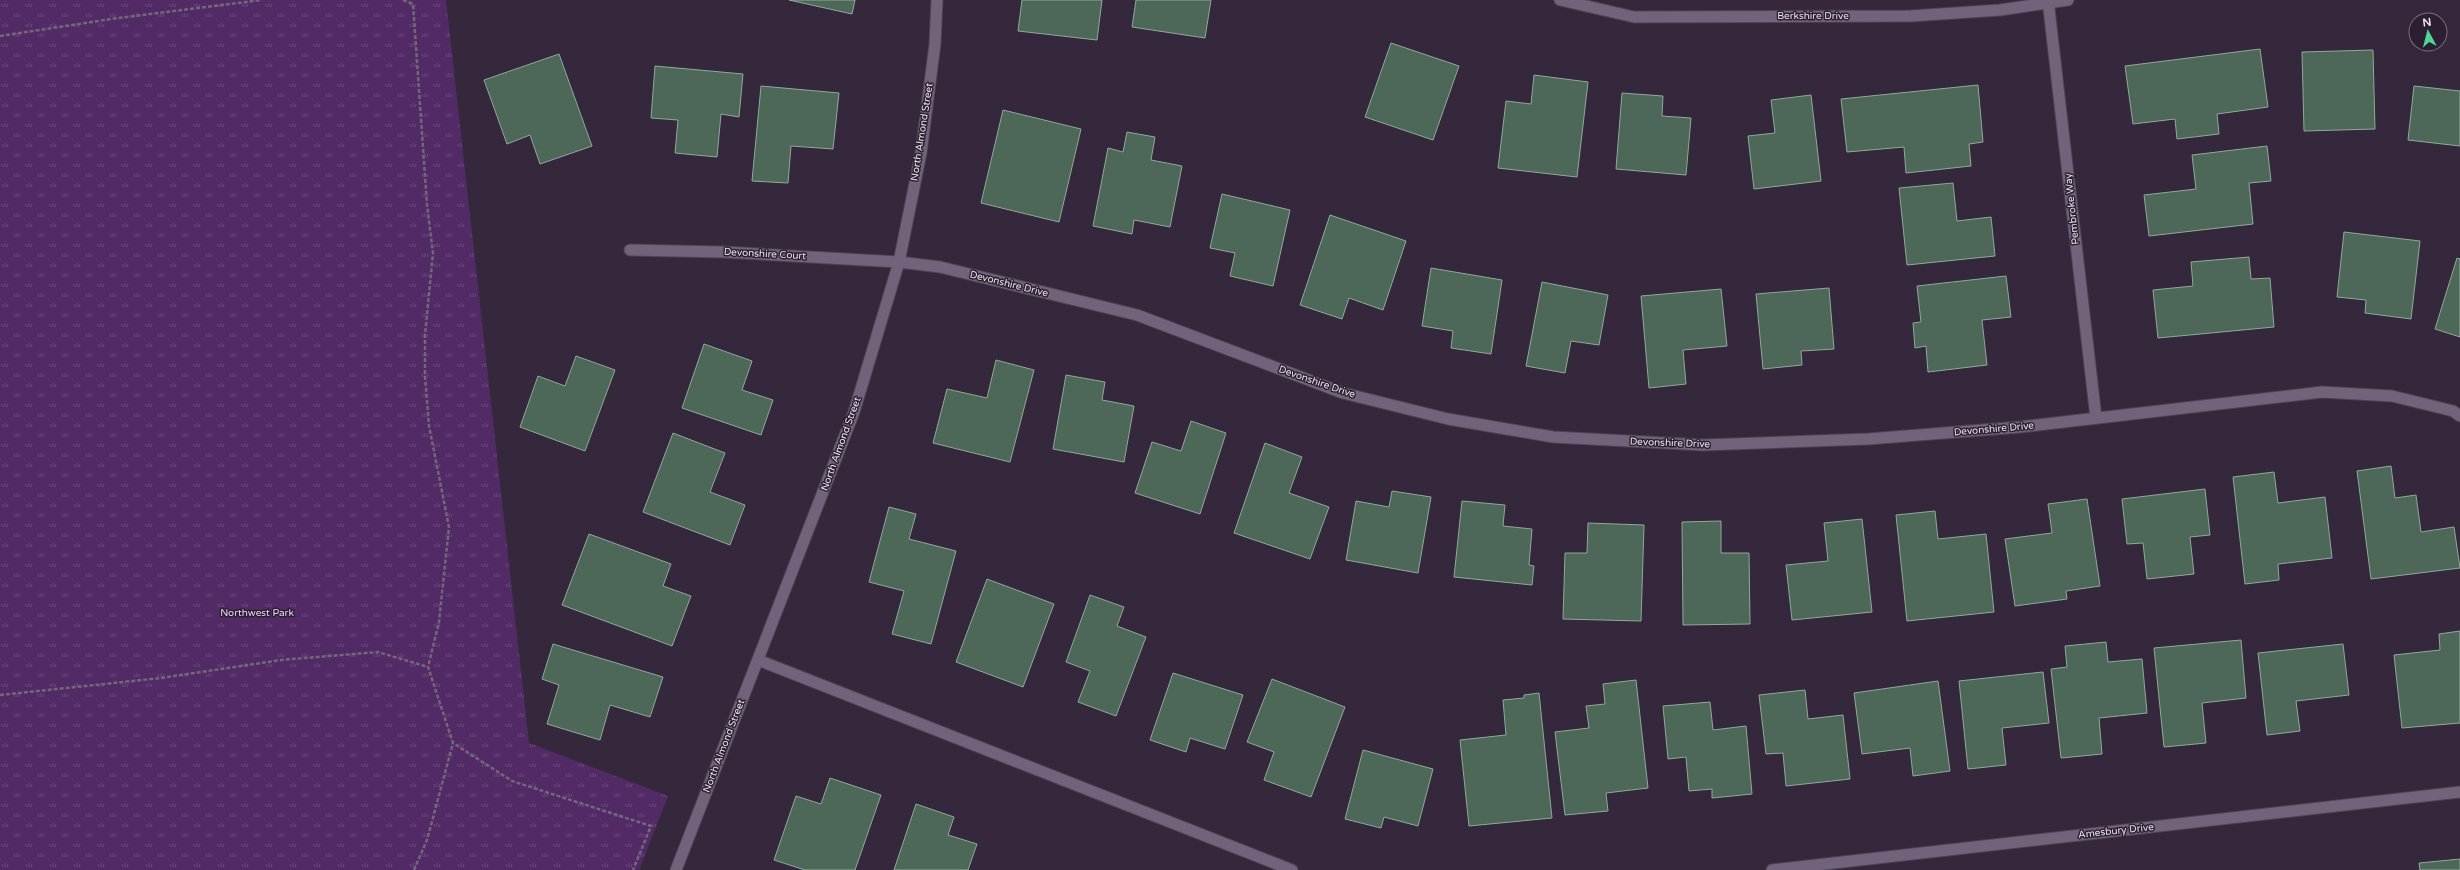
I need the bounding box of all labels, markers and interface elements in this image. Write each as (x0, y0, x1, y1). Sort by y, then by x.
street label: Berkshire Drive (1777, 10, 1849, 22)
north arrow (2408, 12, 2448, 52)
text: N (2422, 16, 2432, 30)
street label: North Almond Street (908, 82, 936, 182)
street label: Pembroke Way (2062, 172, 2082, 245)
street label: Devonshire Court (724, 246, 807, 262)
street label: Devonshire Drive (969, 268, 1050, 300)
street label: Devonshire Drive (1277, 363, 1357, 401)
street label: North Almond Street (818, 395, 864, 493)
street label: Devonshire Drive (1953, 419, 2035, 438)
street label: Devonshire Drive (1630, 436, 1711, 450)
park label: Northwest Park (220, 607, 294, 619)
street label: North Almond Street (701, 697, 747, 794)
street label: Amesbury Drive (2078, 821, 2155, 841)

